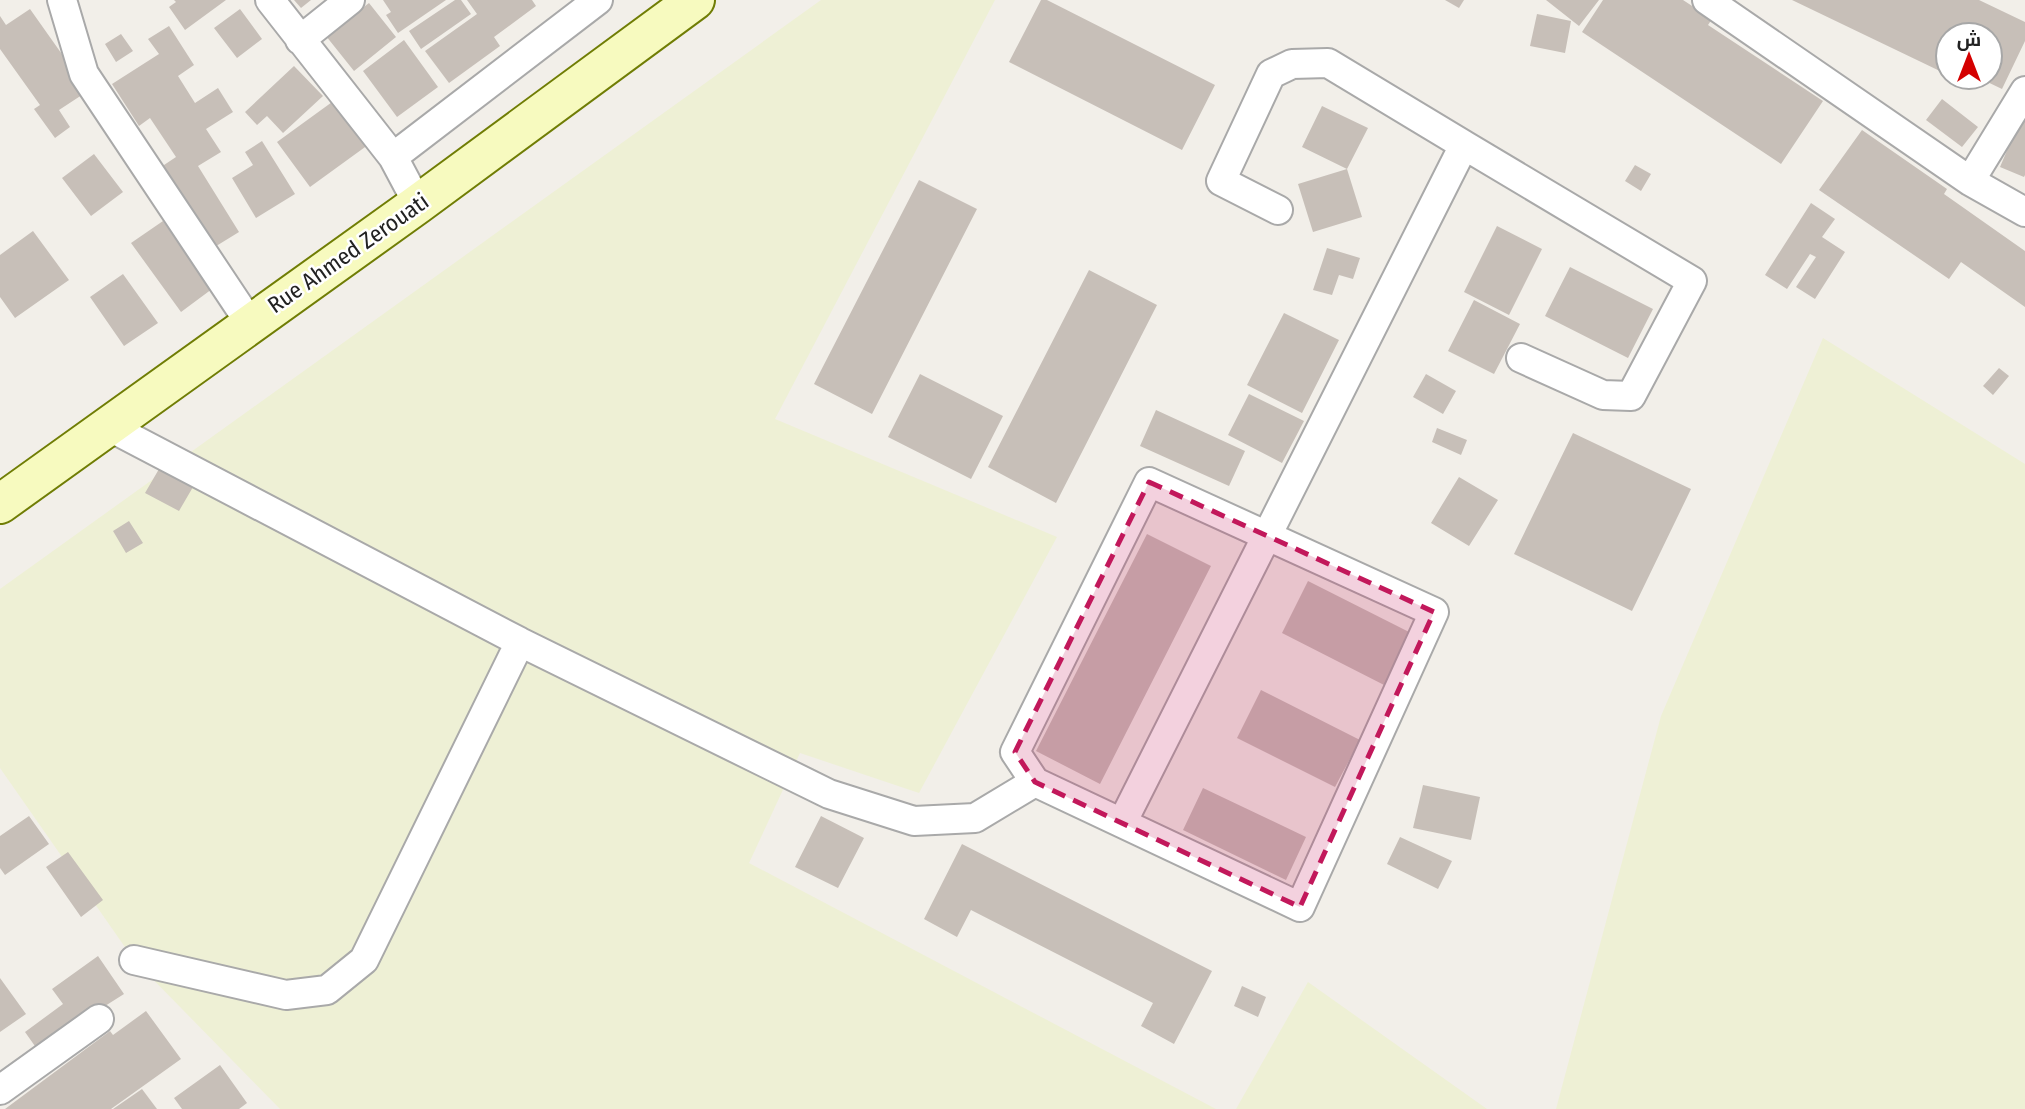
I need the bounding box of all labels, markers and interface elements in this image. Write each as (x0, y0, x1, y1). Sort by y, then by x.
north arrow (1934, 21, 2004, 91)
text: ش (1957, 28, 1981, 51)
street label: Rue Ahmed Zerouati (262, 187, 434, 319)

